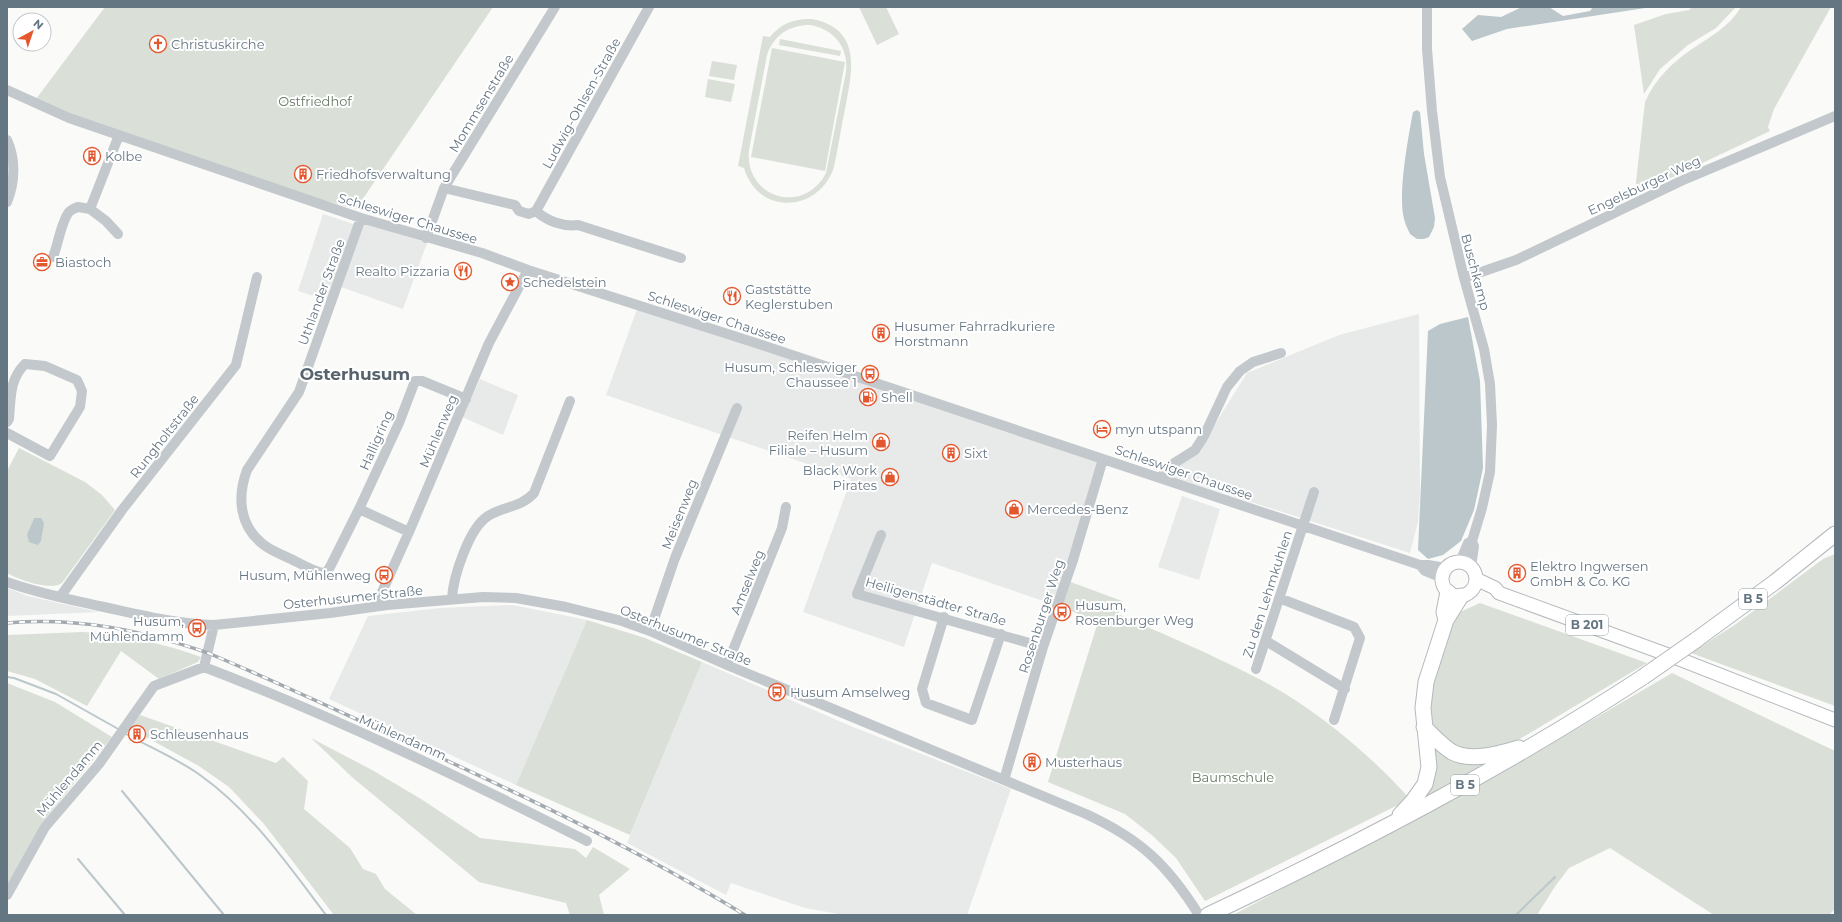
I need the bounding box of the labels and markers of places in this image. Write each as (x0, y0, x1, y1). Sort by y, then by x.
church icon: Christuskirche (148, 34, 168, 54)
place label: Christuskirche (171, 36, 265, 52)
building icon: Kolbe (82, 146, 102, 166)
place label: Kolbe (105, 148, 142, 164)
building icon: Friedhofsverwaltung (293, 164, 313, 184)
place label: Friedhofsverwaltung (316, 166, 451, 182)
office icon: Biastoch (32, 252, 52, 272)
place label: Biastoch (55, 254, 112, 270)
restaurant icon: Realto Pizzaria (453, 261, 473, 281)
place label: Realto Pizzaria (355, 263, 450, 279)
place icon: Schedelstein (500, 272, 520, 292)
place label: Schedelstein (523, 274, 607, 290)
place label: Gaststätte Keglerstuben (745, 281, 833, 312)
restaurant icon: Gaststätte Keglerstuben (722, 286, 742, 306)
place label: Husumer Fahrradkuriere Horstmann (894, 318, 1055, 349)
building icon: Husumer Fahrradkuriere Horstmann (871, 323, 891, 343)
place label: Husum, Schleswiger Chaussee 1 (724, 359, 857, 390)
bus stop icon: Husum, Schleswiger Chaussee 1 (860, 364, 880, 384)
fuel station icon: Shell (858, 387, 878, 407)
place label: Shell (881, 389, 913, 405)
hotel icon: myn utspann (1092, 419, 1112, 439)
place label: myn utspann (1115, 421, 1202, 437)
place label: Reifen Helm Filiale – Husum (769, 427, 868, 458)
shop icon: Reifen Helm Filiale – Husum (871, 432, 891, 452)
building icon: Sixt (941, 443, 961, 463)
place label: Sixt (964, 445, 988, 461)
place label: Black Work Pirates (803, 462, 877, 493)
shop icon: Black Work Pirates (880, 467, 900, 487)
shop icon: Mercedes-Benz (1004, 499, 1024, 519)
place label: Mercedes-Benz (1027, 501, 1129, 517)
place label: Elektro Ingwersen GmbH & Co. KG (1530, 558, 1649, 589)
building icon: Elektro Ingwersen GmbH & Co. KG (1507, 563, 1527, 583)
bus stop icon: Husum, Mühlenweg (374, 565, 394, 585)
place label: Husum, Mühlenweg (239, 567, 371, 583)
place label: Husum, Rosenburger Weg (1075, 597, 1194, 628)
bus stop icon: Husum, Rosenburger Weg (1052, 602, 1072, 622)
place label: Husum, Mühlendamm (90, 613, 184, 644)
bus stop icon: Husum, Mühlendamm (187, 618, 207, 638)
bus stop icon: Husum Amselweg (767, 682, 787, 702)
place label: Husum Amselweg (790, 684, 910, 700)
building icon: Schleusenhaus (127, 724, 147, 744)
place label: Schleusenhaus (150, 726, 249, 742)
building icon: Musterhaus (1022, 752, 1042, 772)
place label: Musterhaus (1045, 754, 1122, 770)

